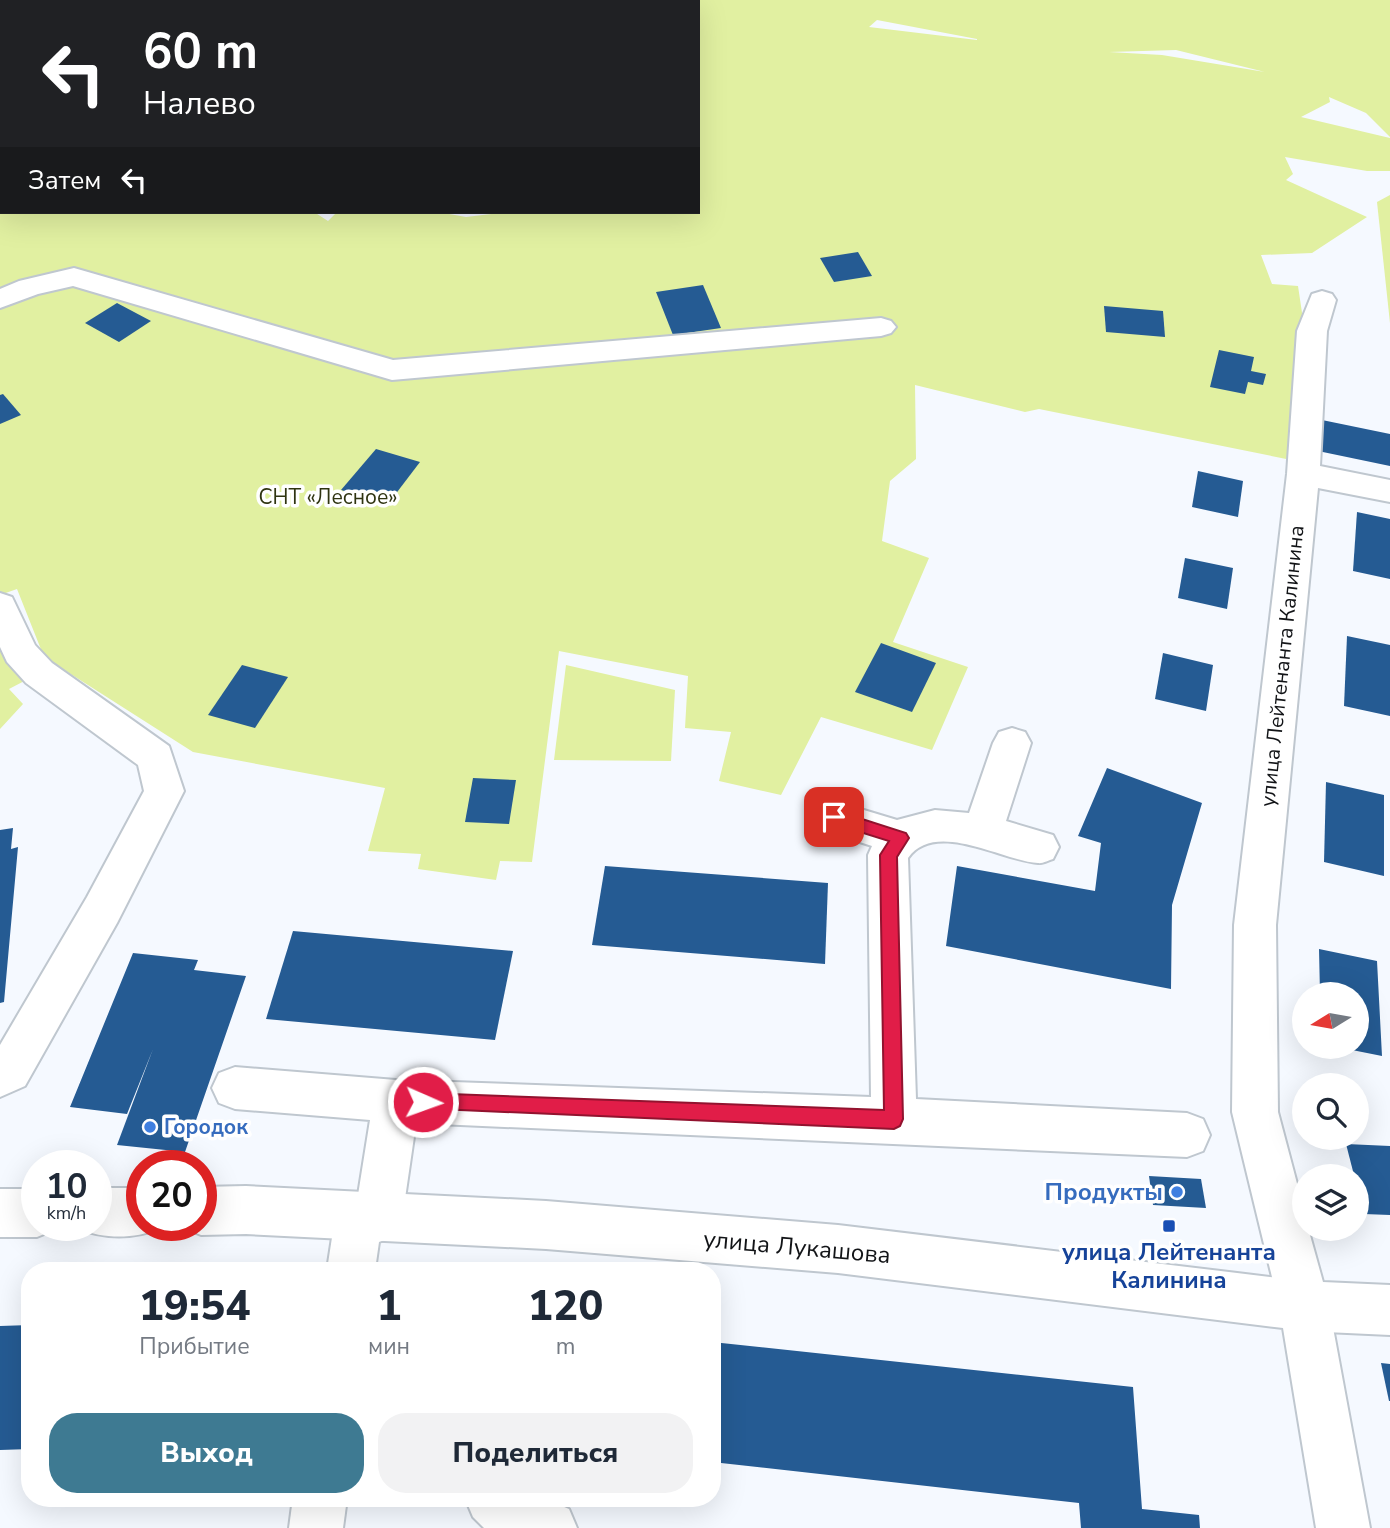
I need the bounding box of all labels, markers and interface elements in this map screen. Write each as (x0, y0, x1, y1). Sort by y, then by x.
text: 60 m (143, 18, 258, 85)
icon: left (28, 28, 119, 119)
text: Налево (143, 82, 256, 125)
icon: left (115, 161, 153, 199)
text: Затем (28, 163, 101, 198)
park label: СНТ «Лесное» (258, 483, 398, 511)
street label: улица Лейтенанта Калинина (1253, 524, 1311, 808)
pin (804, 787, 864, 847)
icon: arrive (815, 798, 853, 836)
north arrow (1292, 982, 1368, 1059)
map controls (1292, 982, 1369, 1241)
position arrow (386, 1065, 460, 1139)
button: search (1292, 1073, 1369, 1150)
place label: Городок (164, 1113, 248, 1141)
marker: Городок (142, 1119, 158, 1135)
speed limit sign: 20 (126, 1150, 217, 1241)
text: 10 (45, 1163, 88, 1210)
button: layers (1292, 1164, 1369, 1241)
place label: Продукты (1045, 1176, 1163, 1208)
marker: Продукты (1169, 1184, 1185, 1200)
text: km/h (47, 1201, 86, 1225)
marker: улица Лейтенанта Калинина (1161, 1218, 1177, 1234)
street label: улица Лукашова (702, 1223, 892, 1271)
place label: улица Лейтенанта Калинина (1062, 1236, 1276, 1296)
text: 19:54 (139, 1278, 250, 1335)
text: 1 (376, 1278, 402, 1335)
text: 120 (528, 1278, 603, 1335)
text: Прибытие (139, 1331, 250, 1362)
text: мин (368, 1331, 410, 1362)
text: m (556, 1331, 575, 1362)
button: Выход (49, 1413, 364, 1493)
button: Поделиться (378, 1413, 693, 1493)

